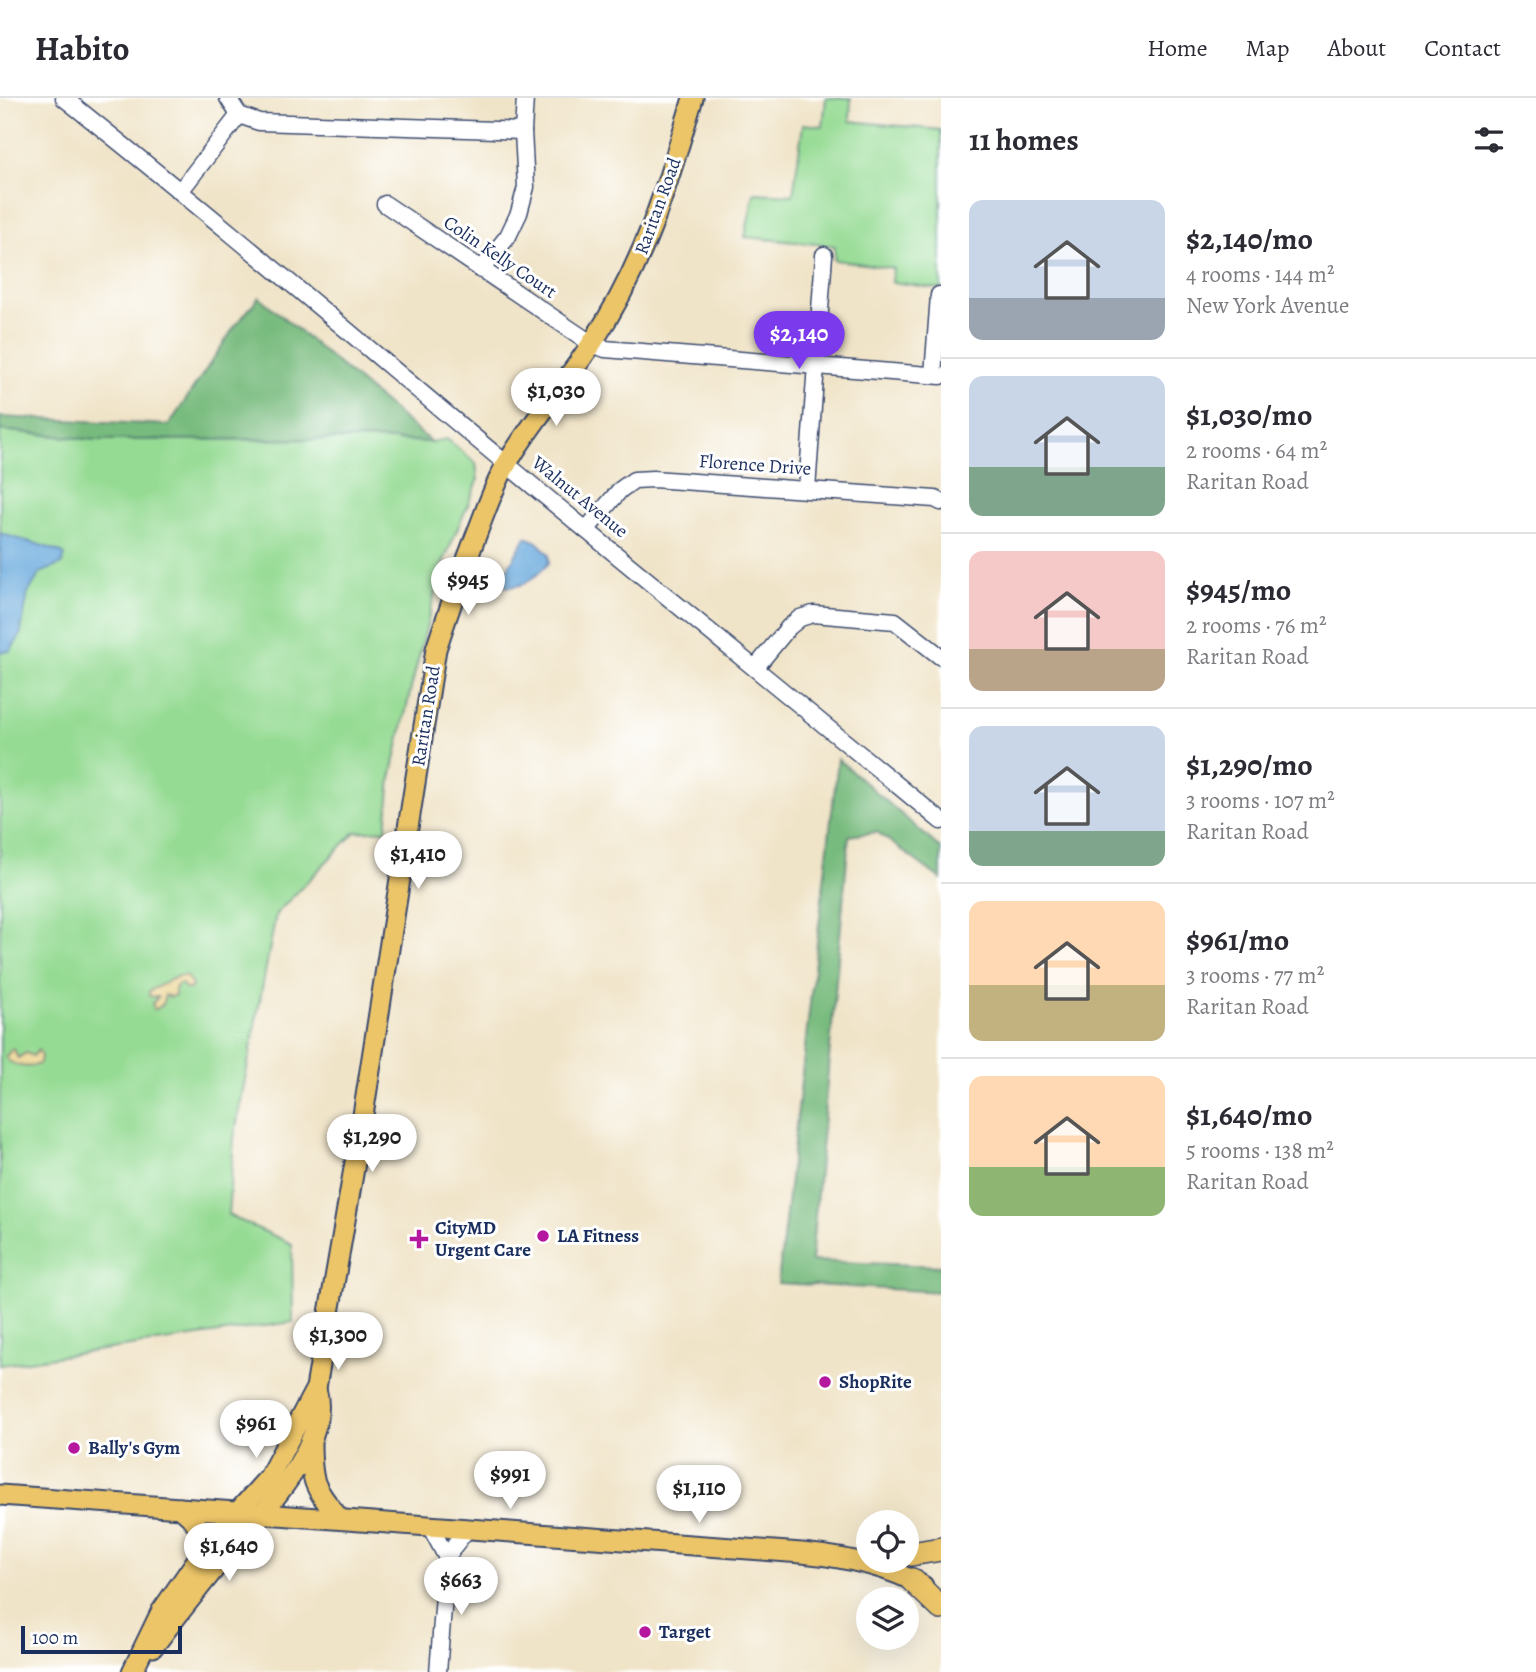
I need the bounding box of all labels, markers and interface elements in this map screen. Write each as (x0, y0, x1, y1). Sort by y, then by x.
text: Habito (35, 26, 130, 71)
text: Home (1147, 32, 1208, 64)
text: Map (1246, 32, 1290, 64)
text: About (1328, 32, 1386, 64)
text: Contact (1424, 32, 1501, 64)
text: 11 homes (969, 120, 1079, 160)
icon: filters (1470, 121, 1508, 159)
street label: Raritan Road (628, 153, 688, 258)
street label: Colin Kelly Court (438, 209, 562, 305)
text: $2,140/mo (1186, 219, 1313, 259)
icon: home (1025, 228, 1109, 312)
text: 4 rooms · 144 m² (1186, 259, 1334, 290)
text: New York Avenue (1186, 290, 1349, 321)
pin: $2,140 (742, 312, 856, 371)
text: $2,140 (770, 318, 828, 349)
pin: $1,030 (499, 368, 613, 428)
text: $1,030 (527, 375, 585, 406)
text: $1,030/mo (1186, 395, 1312, 435)
icon: home (1025, 404, 1109, 488)
text: 2 rooms · 64 m² (1186, 435, 1327, 466)
street label: Florence Drive (698, 448, 812, 482)
street label: Walnut Avenue (526, 449, 634, 544)
text: Raritan Road (1186, 466, 1309, 497)
pin: $945 (427, 558, 509, 617)
text: $945 (447, 564, 489, 595)
text: $945/mo (1186, 570, 1291, 610)
icon: home (1025, 579, 1109, 663)
text: 2 rooms · 76 m² (1186, 610, 1327, 641)
text: Raritan Road (1186, 641, 1309, 672)
street label: Raritan Road (405, 663, 447, 768)
text: $1,290/mo (1186, 745, 1313, 785)
icon: home (1025, 754, 1109, 838)
text: 3 rooms · 107 m² (1186, 785, 1335, 816)
text: Raritan Road (1186, 816, 1309, 847)
pin: $1,410 (361, 832, 475, 891)
text: $1,410 (390, 838, 446, 869)
text: $961/mo (1186, 920, 1289, 960)
icon: home (1025, 929, 1109, 1013)
text: 3 rooms · 77 m² (1186, 960, 1324, 991)
text: Raritan Road (1186, 991, 1309, 1022)
text: $1,640/mo (1186, 1095, 1312, 1135)
icon: home (1025, 1104, 1109, 1188)
pin: $1,290 (315, 1114, 429, 1174)
text: $1,290 (343, 1121, 401, 1152)
text: 5 rooms · 138 m² (1186, 1135, 1334, 1166)
text: Raritan Road (1186, 1166, 1309, 1197)
place label: CityMD Urgent Care (435, 1215, 531, 1263)
place label: LA Fitness (557, 1223, 639, 1249)
marker: LA Fitness (535, 1228, 551, 1244)
marker: CityMD Urgent Care (409, 1229, 429, 1249)
pin: $1,300 (281, 1312, 395, 1372)
text: $1,300 (309, 1319, 367, 1350)
place label: ShopRite (839, 1369, 912, 1395)
marker: ShopRite (817, 1374, 833, 1390)
pin: $961 (215, 1400, 297, 1460)
text: $961 (236, 1407, 276, 1438)
place label: Bally's Gym (88, 1435, 180, 1461)
marker: Bally's Gym (66, 1440, 82, 1456)
pin: $991 (469, 1452, 551, 1511)
text: $991 (490, 1458, 530, 1489)
pin: $1,110 (642, 1466, 756, 1525)
text: $1,110 (672, 1472, 726, 1503)
map controls (856, 1510, 919, 1650)
button: locate (856, 1510, 919, 1573)
pin: $1,640 (172, 1524, 286, 1583)
text: $1,640 (200, 1530, 258, 1561)
pin: $663 (420, 1558, 502, 1617)
text: $663 (440, 1564, 482, 1595)
button: layers (856, 1587, 919, 1650)
place label: Target (659, 1619, 711, 1645)
scale bar (21, 1623, 182, 1655)
marker: Target (637, 1624, 653, 1640)
text: 100 m (32, 1625, 78, 1651)

